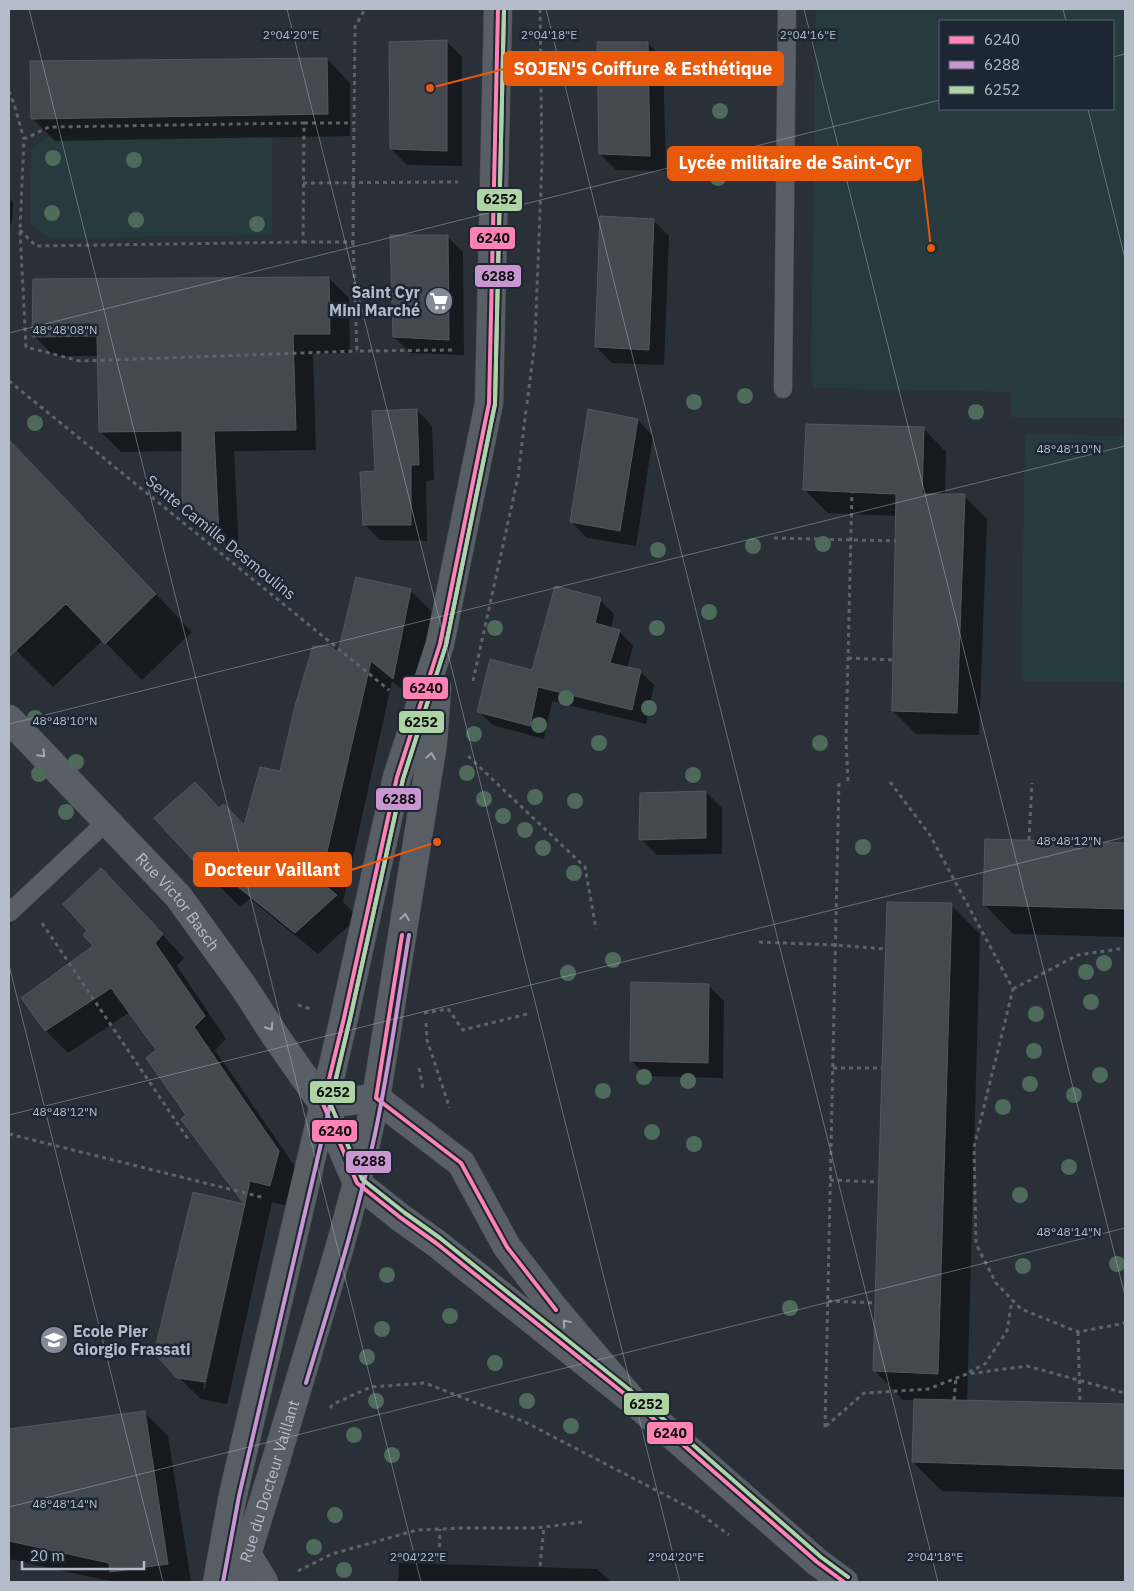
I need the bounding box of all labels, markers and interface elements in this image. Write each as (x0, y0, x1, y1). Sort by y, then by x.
legend (939, 20, 1114, 110)
text: 2°04'20"E (263, 27, 319, 42)
text: 2°04'18"E (521, 27, 577, 42)
text: 2°04'16"E (780, 27, 836, 42)
text: 6240 (984, 30, 1020, 49)
callout: SOJEN'S Coiffure & Esthétique (504, 52, 783, 85)
text: 6288 (984, 55, 1020, 74)
text: SOJEN'S Coiffure & Esthétique (514, 57, 772, 80)
text: 6252 (984, 80, 1020, 99)
callout: Lycée militaire de Saint-Cyr (668, 147, 921, 180)
text: Lycée militaire de Saint-Cyr (678, 151, 912, 174)
line badge: 6252 (476, 188, 523, 212)
text: 6252 (483, 190, 517, 208)
line badge: 6240 (469, 226, 516, 250)
text: 6240 (476, 229, 510, 247)
line badge: 6288 (474, 264, 522, 288)
text: 6288 (481, 267, 515, 285)
place label: Saint Cyr Mini Marché (329, 282, 421, 320)
supermarket icon: Saint Cyr Mini Marché (424, 286, 454, 316)
text: 48°48'08"N (32, 322, 98, 337)
text: 48°48'10"N (1036, 441, 1102, 456)
street label: Sente Camille Desmoulins (142, 470, 300, 604)
line badge: 6240 (402, 676, 449, 700)
text: 6240 (409, 679, 443, 697)
line badge: 6252 (398, 710, 445, 734)
text: 48°48'10"N (32, 713, 98, 728)
text: 6252 (404, 713, 438, 731)
one-way arrow (36, 749, 45, 758)
one-way arrow (425, 752, 435, 760)
line badge: 6288 (375, 787, 422, 811)
text: 6288 (382, 790, 416, 808)
text: 48°48'12"N (1036, 833, 1102, 848)
street label: Rue Victor Basch (132, 848, 224, 955)
callout: Docteur Vaillant (194, 853, 351, 886)
text: Docteur Vaillant (204, 858, 340, 881)
one-way arrow (400, 912, 410, 921)
one-way arrow (263, 1022, 273, 1031)
line badge: 6252 (309, 1080, 356, 1104)
text: 6252 (316, 1083, 350, 1101)
text: 48°48'12"N (32, 1104, 98, 1119)
line badge: 6240 (311, 1119, 358, 1143)
text: 6240 (318, 1122, 352, 1140)
line badge: 6288 (345, 1150, 392, 1174)
text: 6288 (352, 1152, 386, 1170)
text: 48°48'14"N (1036, 1224, 1102, 1239)
one-way arrow (563, 1319, 572, 1328)
place label: Ecole Pier Giorgio Frassati (73, 1321, 191, 1359)
school or university icon: Ecole Pier Giorgio Frassati (39, 1325, 69, 1355)
line badge: 6252 (623, 1392, 670, 1416)
text: 6252 (629, 1395, 663, 1413)
street label: Rue du Docteur Vaillant (235, 1397, 303, 1565)
line badge: 6240 (646, 1421, 694, 1445)
text: 6240 (653, 1424, 687, 1442)
text: 48°48'14"N (32, 1496, 98, 1511)
scale bar (22, 1538, 145, 1570)
text: 20 m (30, 1546, 65, 1565)
text: 2°04'22"E (390, 1549, 446, 1564)
text: 2°04'20"E (648, 1549, 704, 1564)
text: 2°04'18"E (907, 1549, 963, 1564)

